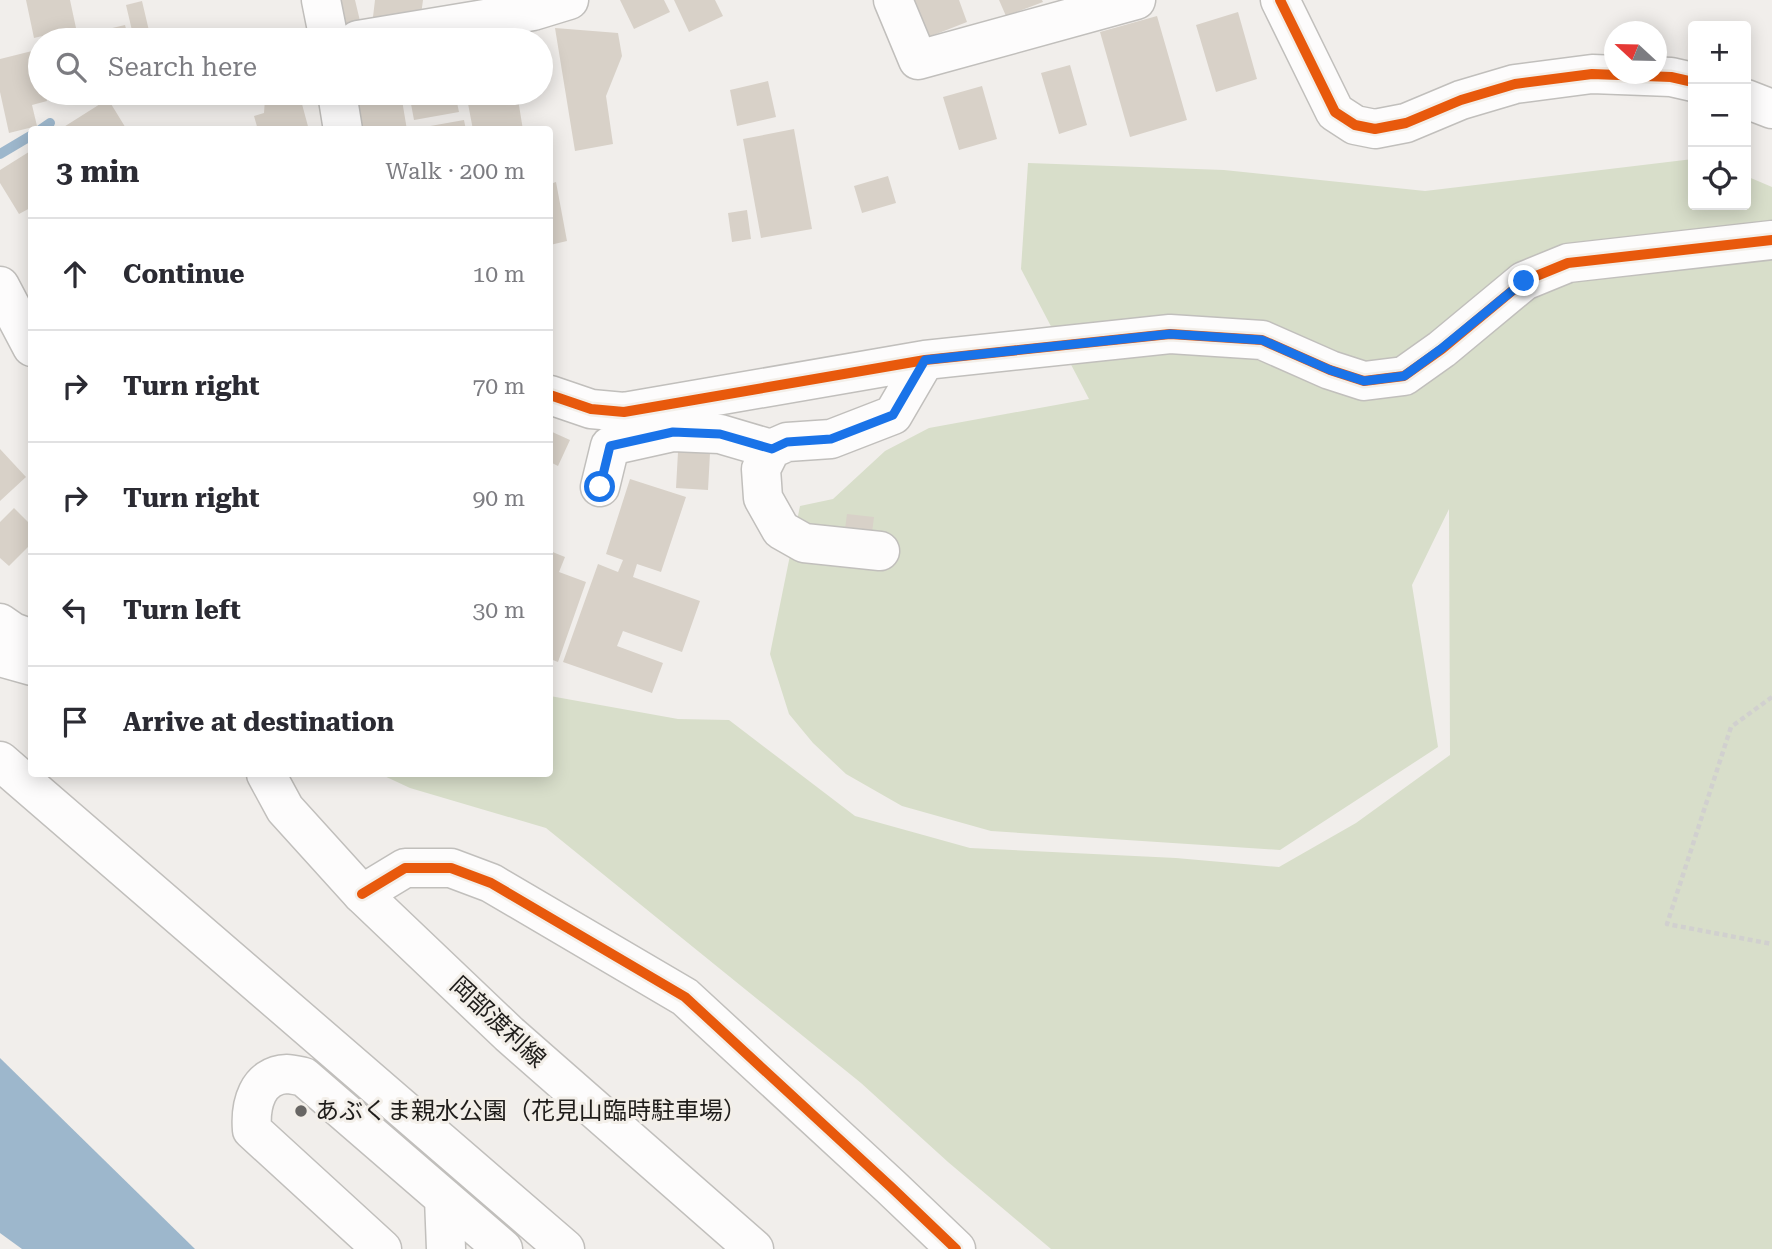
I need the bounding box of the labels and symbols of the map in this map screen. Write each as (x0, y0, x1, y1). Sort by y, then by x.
north arrow (1604, 21, 1667, 84)
route end (1508, 265, 1539, 296)
route start (584, 471, 615, 502)
street label: 岡部渡利線 (445, 971, 551, 1073)
place label: あぶくま親水公園（花見山臨時駐車場） (315, 1097, 747, 1125)
marker: あぶくま親水公園（花見山臨時駐車場） (293, 1103, 309, 1119)

